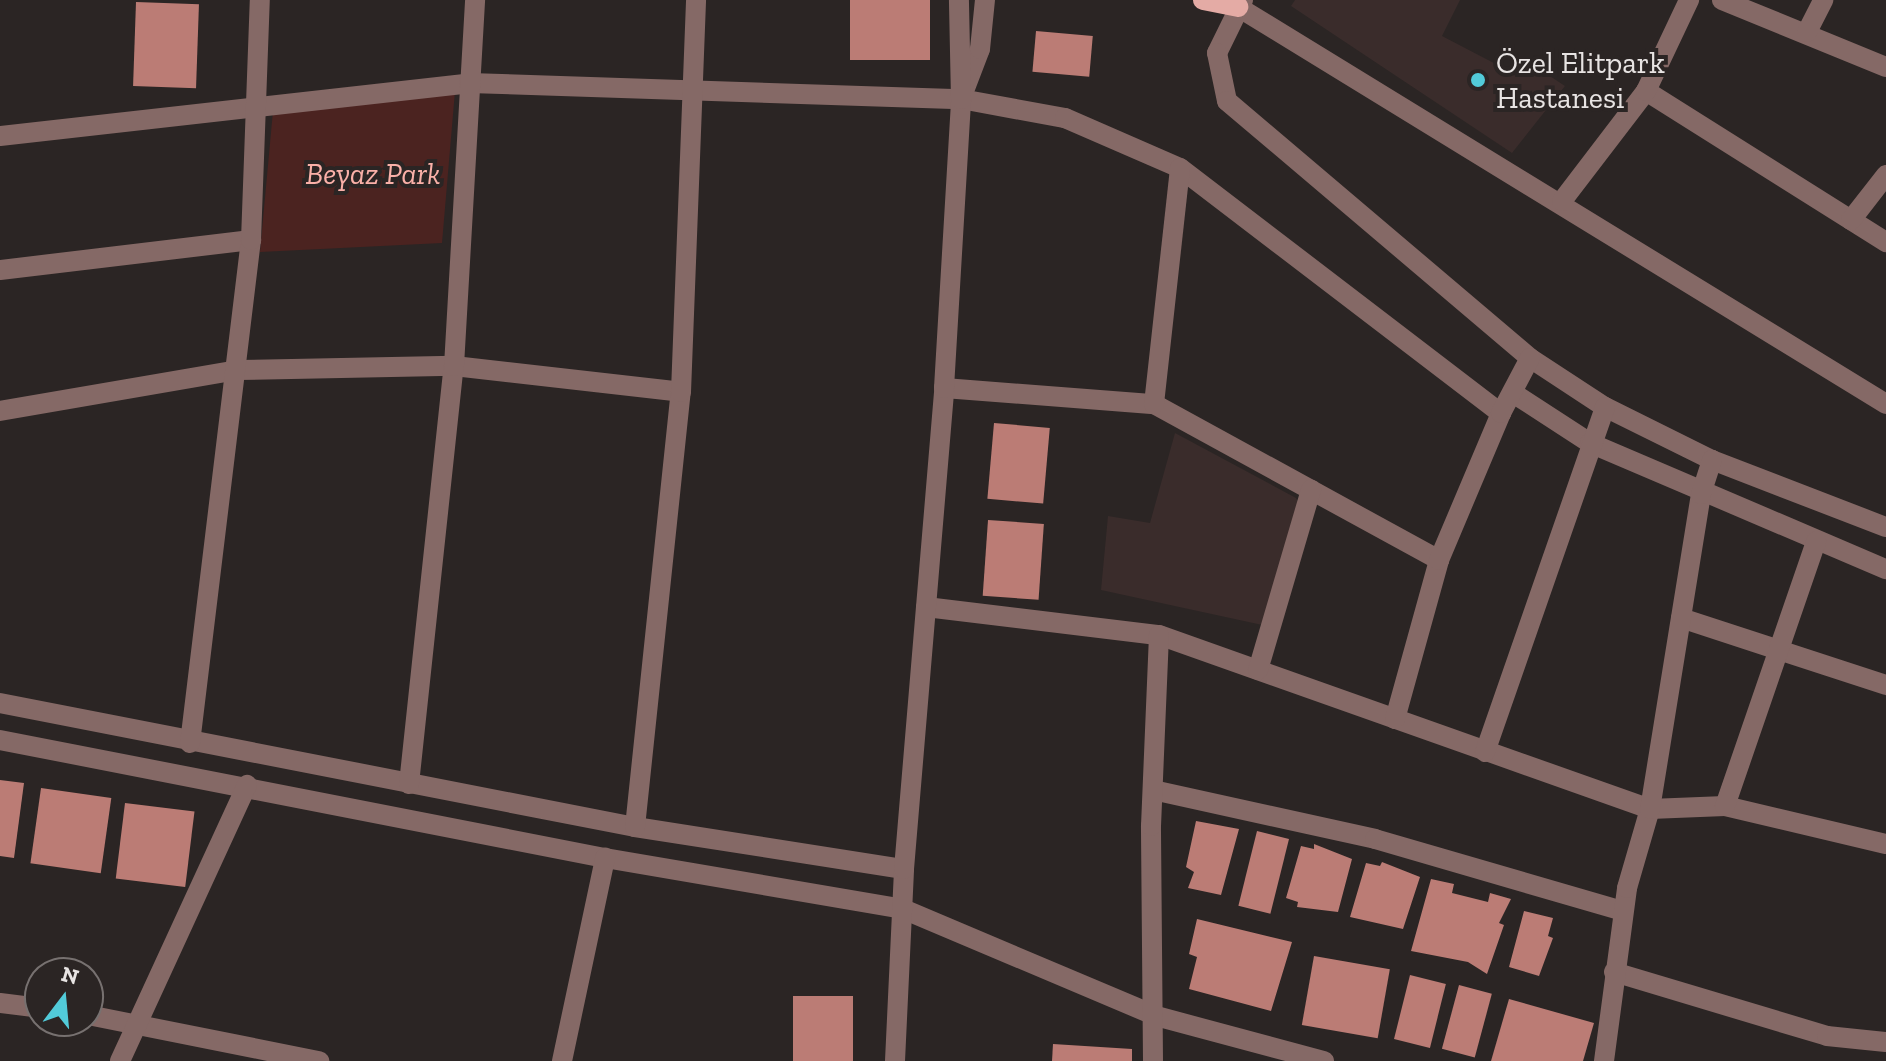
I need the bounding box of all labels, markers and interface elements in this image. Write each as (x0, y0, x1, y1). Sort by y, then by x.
place label: Özel Elitpark Hastanesi (1496, 45, 1665, 116)
marker: Özel Elitpark Hastanesi (1467, 69, 1489, 91)
park label: Beyaz Park (306, 156, 440, 192)
north arrow (24, 957, 104, 1037)
text: N (58, 960, 82, 991)

